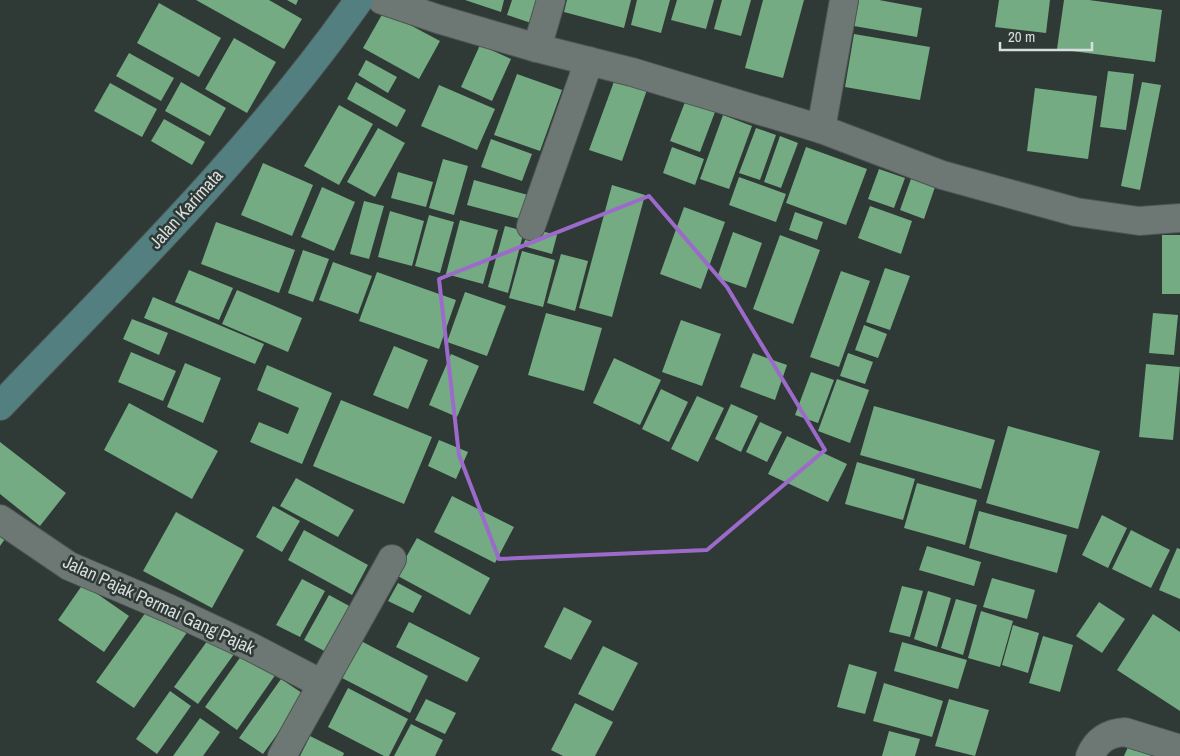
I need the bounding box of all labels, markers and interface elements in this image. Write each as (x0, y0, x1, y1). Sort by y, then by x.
scale bar (1000, 20, 1092, 52)
text: 20 m (1008, 26, 1035, 47)
street label: Jalan Karimata (143, 163, 228, 254)
street label: Jalan Pajak Permai Gang Pajak (59, 549, 260, 660)

